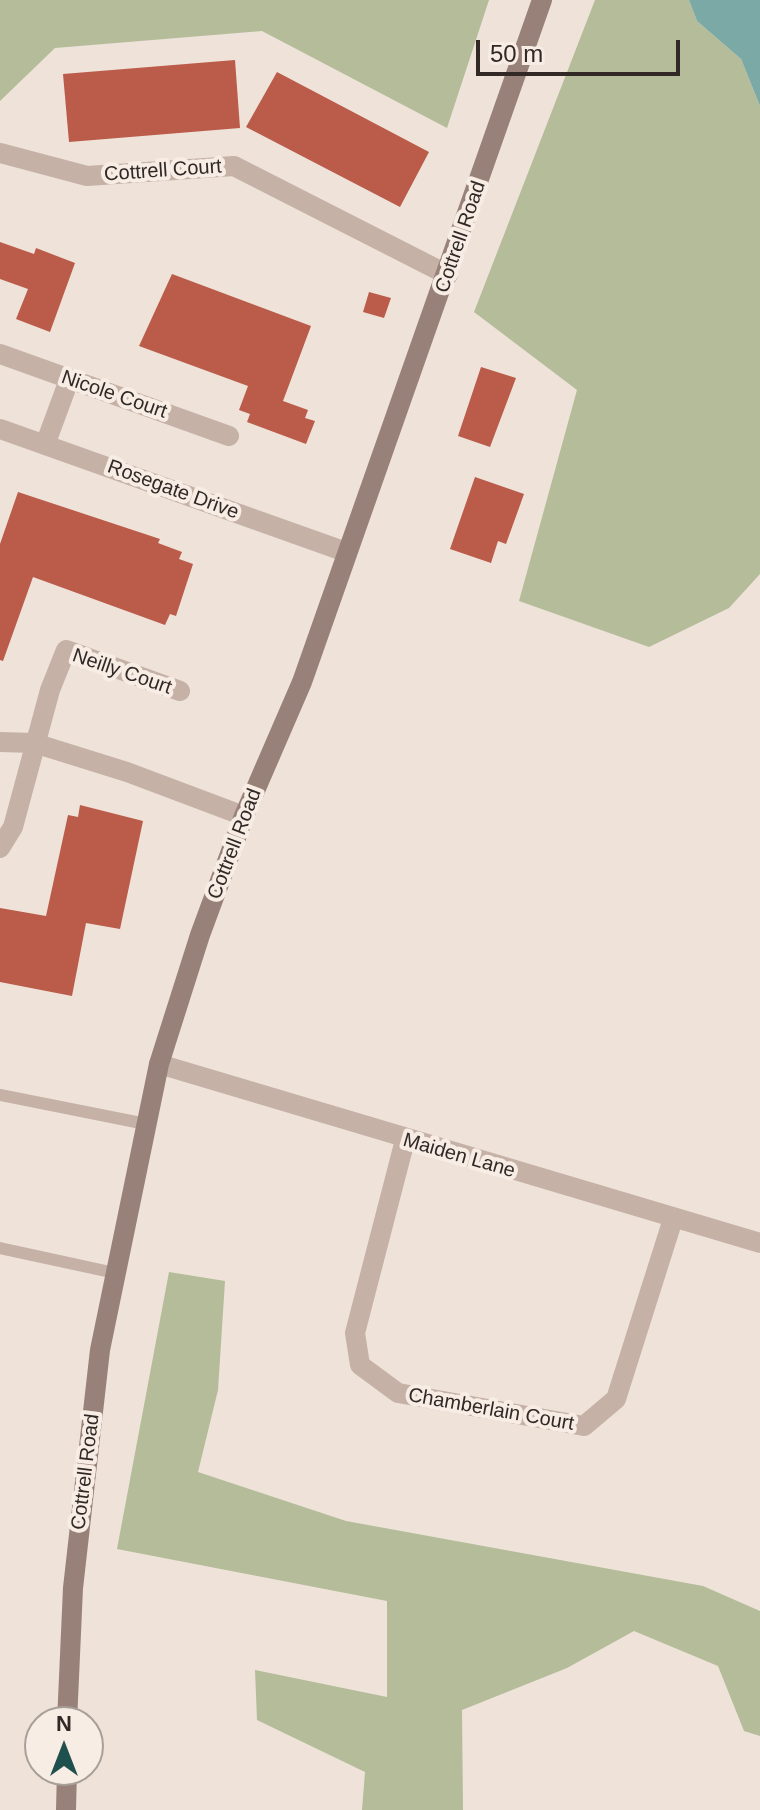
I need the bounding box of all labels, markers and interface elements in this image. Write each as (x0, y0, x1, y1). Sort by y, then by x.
scale bar (480, 24, 684, 74)
text: 50 m (490, 40, 543, 67)
street label: Cottrell Court (103, 155, 223, 187)
street label: Cottrell Road (431, 178, 491, 296)
street label: Nicole Court (58, 366, 170, 424)
street label: Rosegate Drive (104, 455, 242, 525)
street label: Neilly Court (69, 644, 175, 700)
street label: Cottrell Road (203, 785, 267, 903)
street label: Maiden Lane (400, 1129, 518, 1183)
street label: Chamberlain Court (406, 1384, 576, 1436)
street label: Cottrell Road (67, 1413, 105, 1531)
north arrow (24, 1706, 104, 1786)
text: N (56, 1711, 72, 1736)

